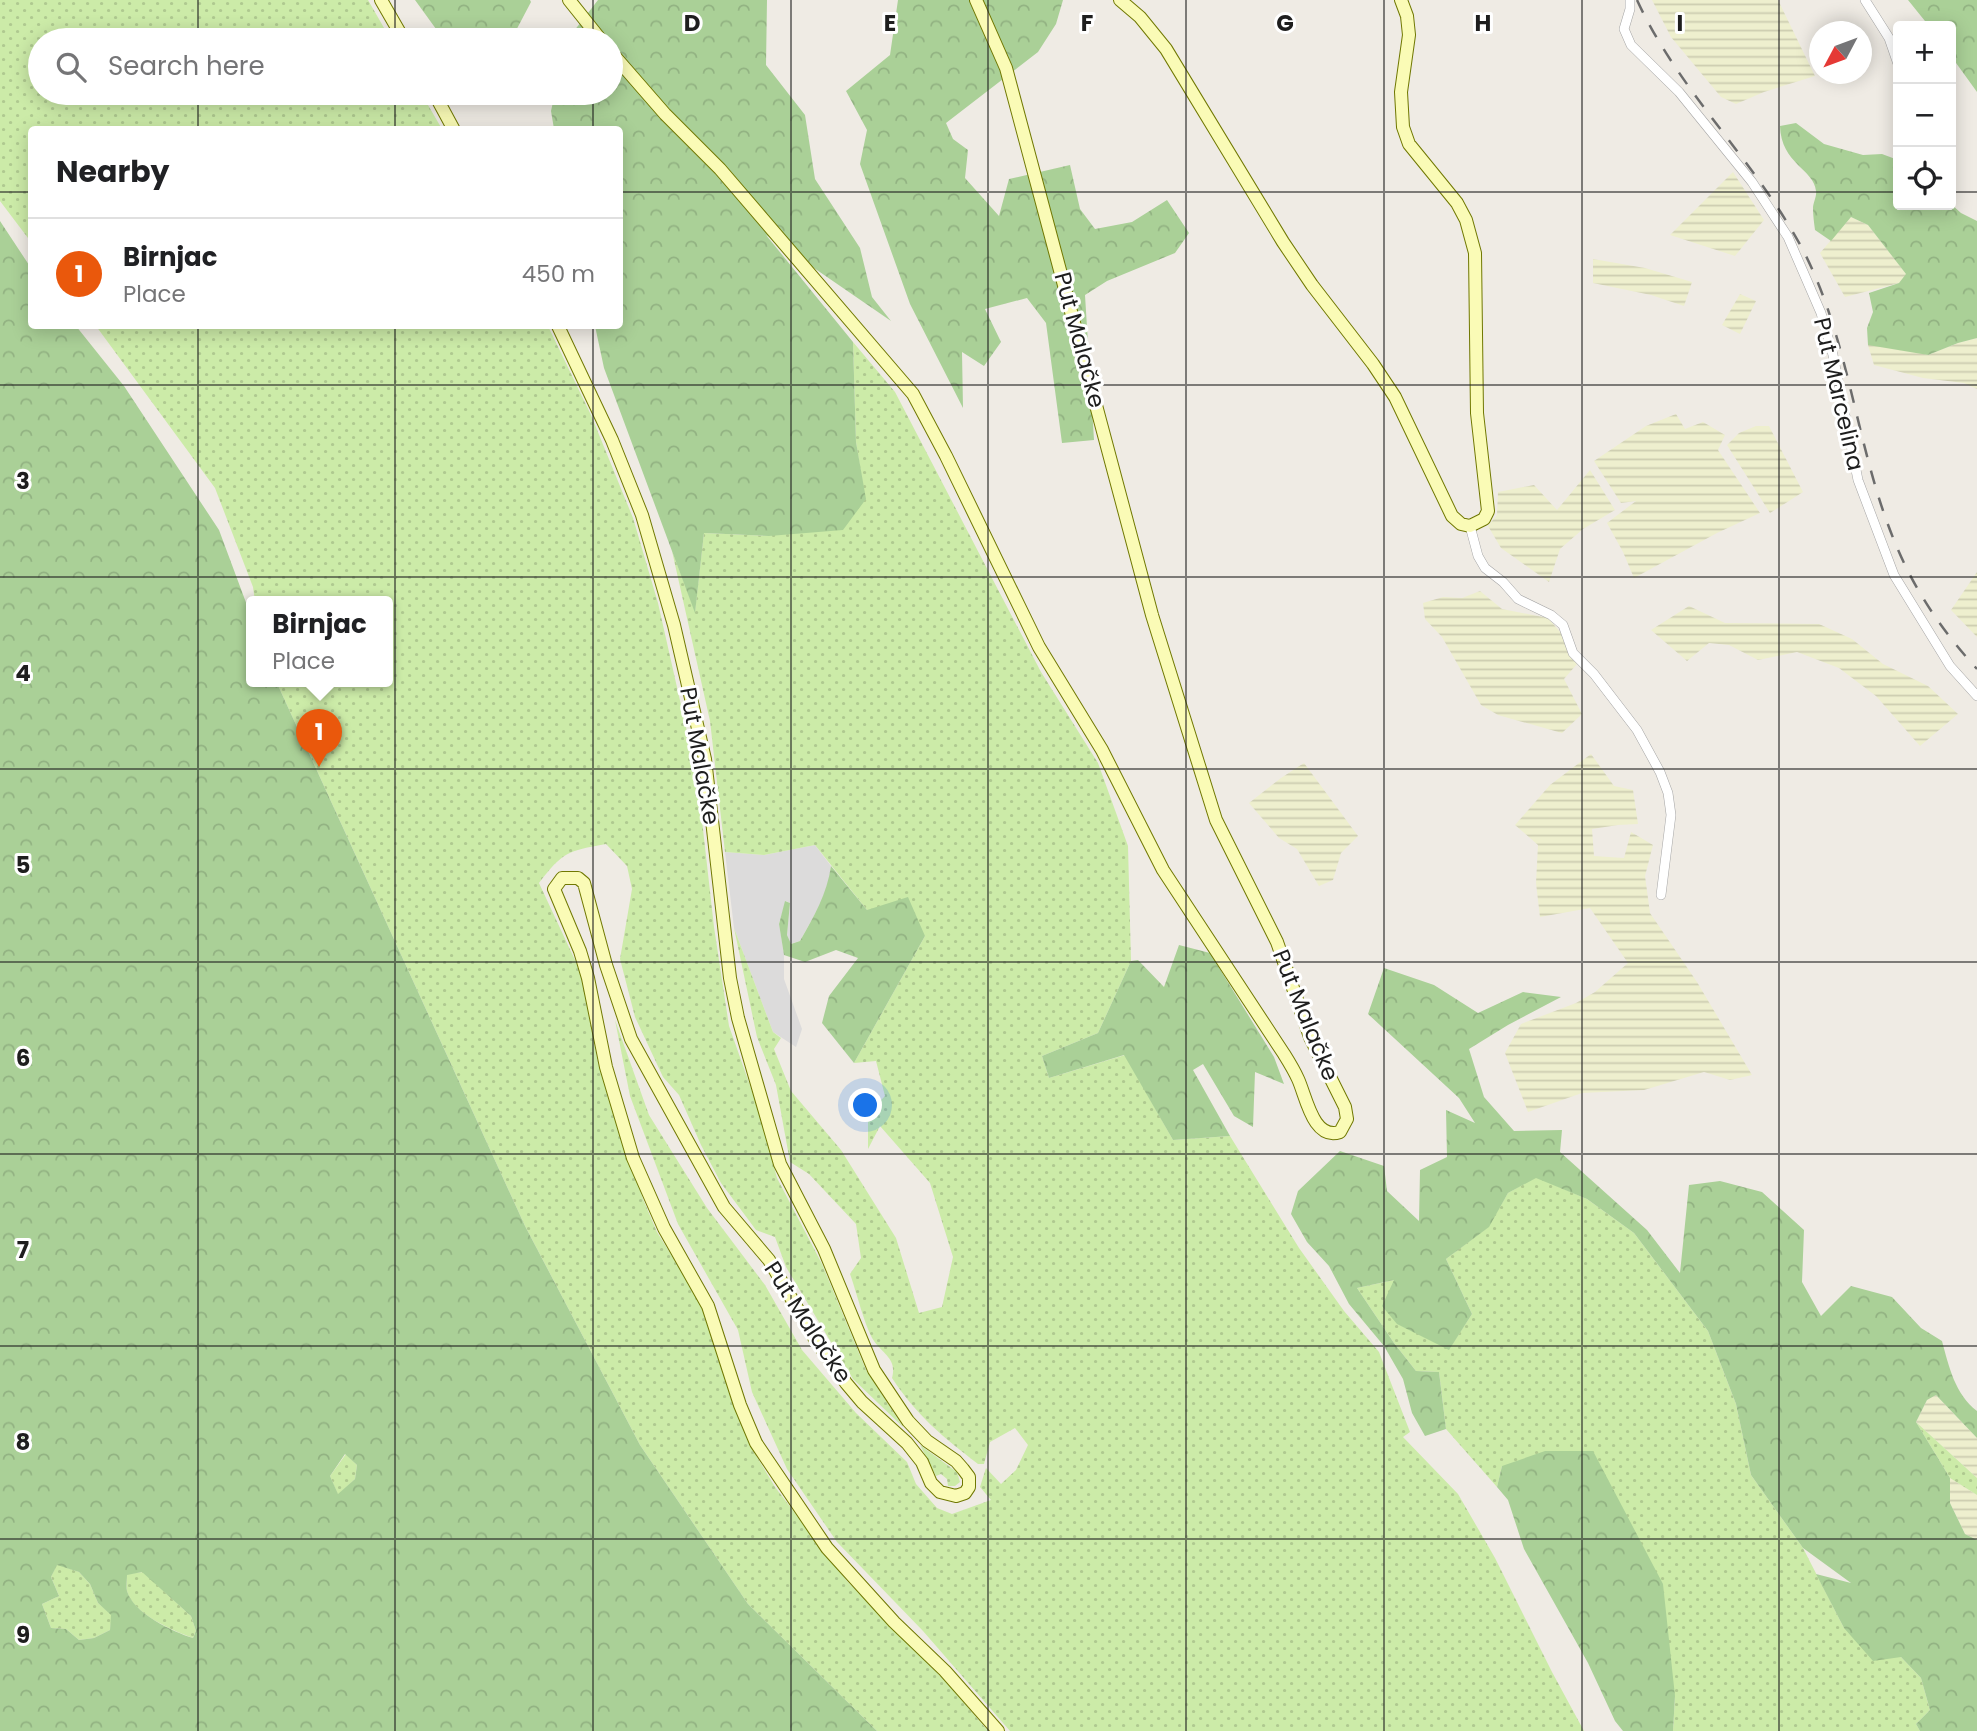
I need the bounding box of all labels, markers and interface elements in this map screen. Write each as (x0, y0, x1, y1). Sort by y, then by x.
text: D (684, 7, 700, 39)
text: E (884, 7, 896, 39)
text: F (1081, 7, 1093, 39)
text: G (1276, 7, 1294, 39)
text: H (1475, 7, 1491, 39)
text: I (1677, 7, 1683, 39)
north arrow (1809, 21, 1872, 84)
map controls (1893, 21, 1956, 210)
button: + (1893, 21, 1956, 84)
search box (28, 28, 623, 105)
icon: search (52, 48, 90, 86)
text: Search here (108, 48, 265, 84)
button: − (1893, 84, 1956, 147)
button: locate (1893, 147, 1956, 210)
text: Nearby (56, 150, 170, 193)
text: Birnjac (123, 239, 217, 275)
text: 1 (75, 258, 83, 290)
text: 450 m (522, 258, 595, 290)
street label: Put Malačke (1047, 269, 1113, 411)
text: Place (123, 278, 186, 310)
street label: Put Marcelina (1806, 314, 1872, 474)
text: 3 (16, 465, 30, 497)
popup (246, 596, 393, 687)
text: Birnjac (272, 606, 367, 642)
text: Place (272, 645, 335, 677)
text: 4 (15, 657, 31, 689)
street label: Put Malačke (672, 685, 728, 827)
pin: 1 (296, 709, 342, 767)
text: 5 (16, 849, 30, 881)
street label: Put Malačke (1265, 944, 1347, 1086)
text: 6 (16, 1042, 30, 1074)
your location (848, 1088, 882, 1122)
text: 7 (17, 1234, 29, 1266)
street label: Put Malačke (757, 1255, 859, 1389)
text: 8 (16, 1426, 30, 1458)
text: 9 (16, 1619, 30, 1651)

